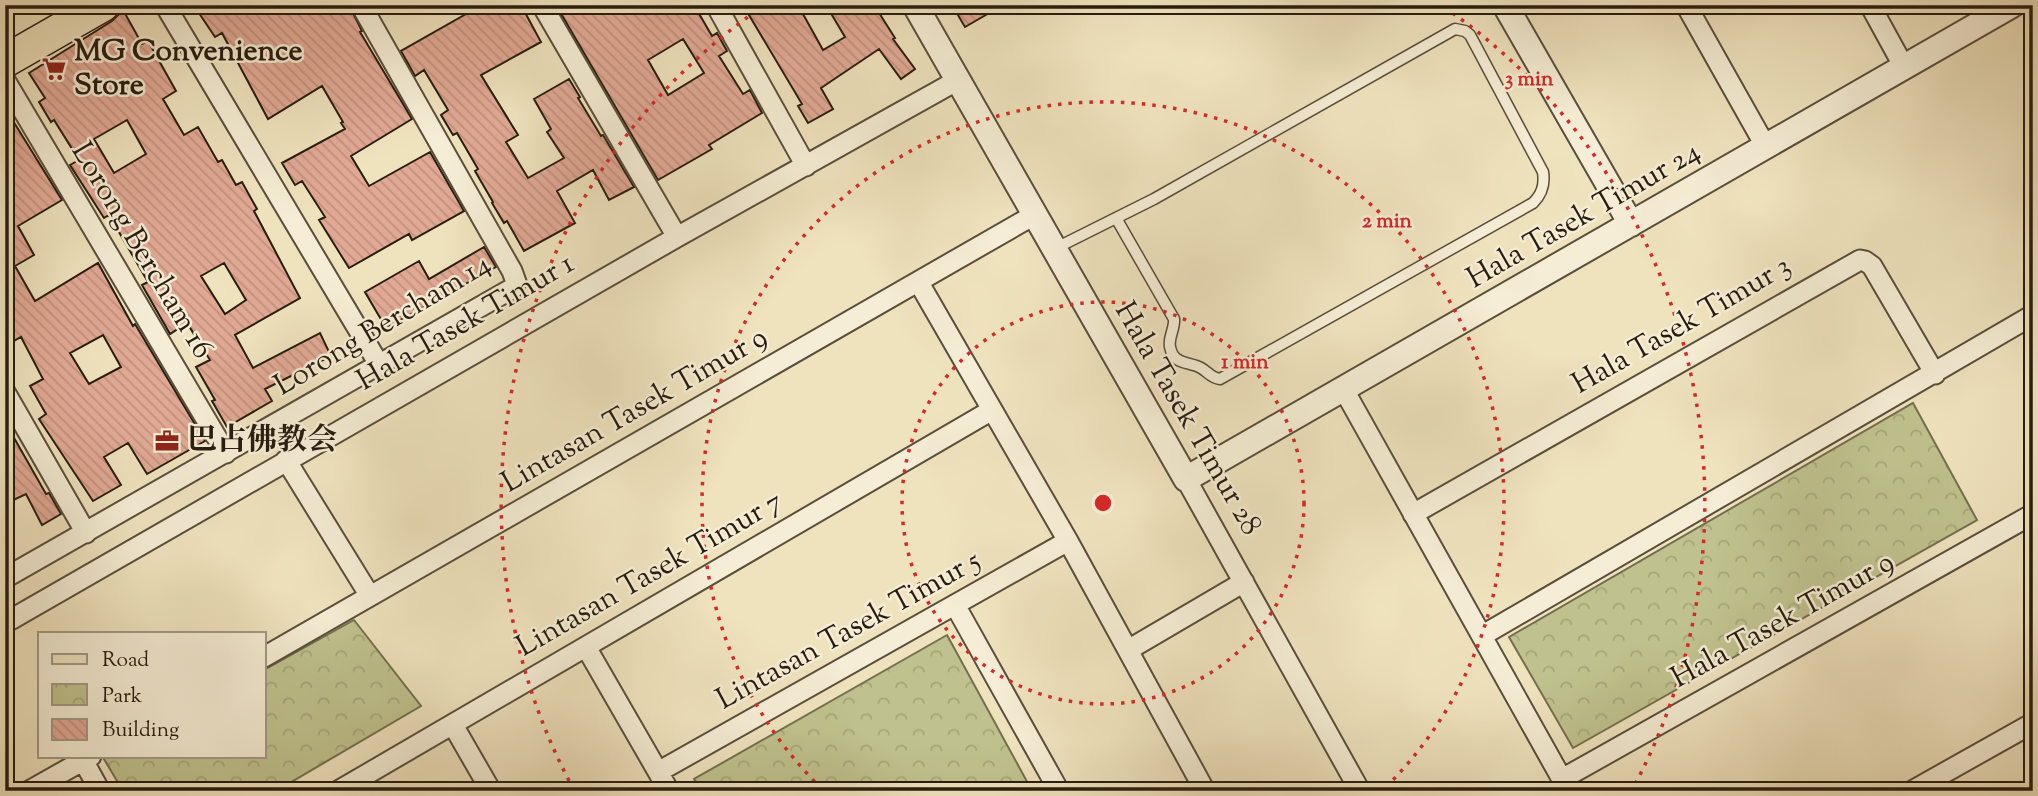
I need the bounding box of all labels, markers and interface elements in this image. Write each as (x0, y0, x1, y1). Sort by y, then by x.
place label: MG Convenience Store (74, 31, 303, 108)
supermarket icon: MG Convenience Store (40, 55, 68, 83)
text: 3 min (1505, 65, 1554, 95)
street label: Hala Tasek Timur 24 (1459, 131, 1709, 301)
street label: Lorong Bercham 16 (59, 135, 223, 367)
text: 2 min (1362, 207, 1413, 237)
street label: Hala Tasek Timur 1 (349, 243, 583, 403)
street label: Lorong Bercham 14 (266, 244, 500, 408)
street label: Hala Tasek Timur 3 (1565, 246, 1799, 406)
street label: Hala Tasek Timur 28 (1103, 294, 1271, 544)
street label: Lintasan Tasek Timur 9 (494, 317, 776, 505)
text: 1 min (1221, 348, 1269, 378)
place label: 巴占佛教会 (187, 420, 337, 463)
office icon: 巴占佛教会 (153, 427, 181, 455)
street label: Lintasan Tasek Timur 7 (509, 481, 791, 669)
centre of rings (1091, 491, 1115, 515)
street label: Lintasan Tasek Timur 5 (709, 540, 989, 722)
street label: Hala Tasek Timur 9 (1664, 542, 1902, 700)
legend (38, 632, 266, 758)
text: Road (102, 646, 149, 676)
text: Park (102, 682, 143, 712)
text: Building (102, 716, 179, 746)

